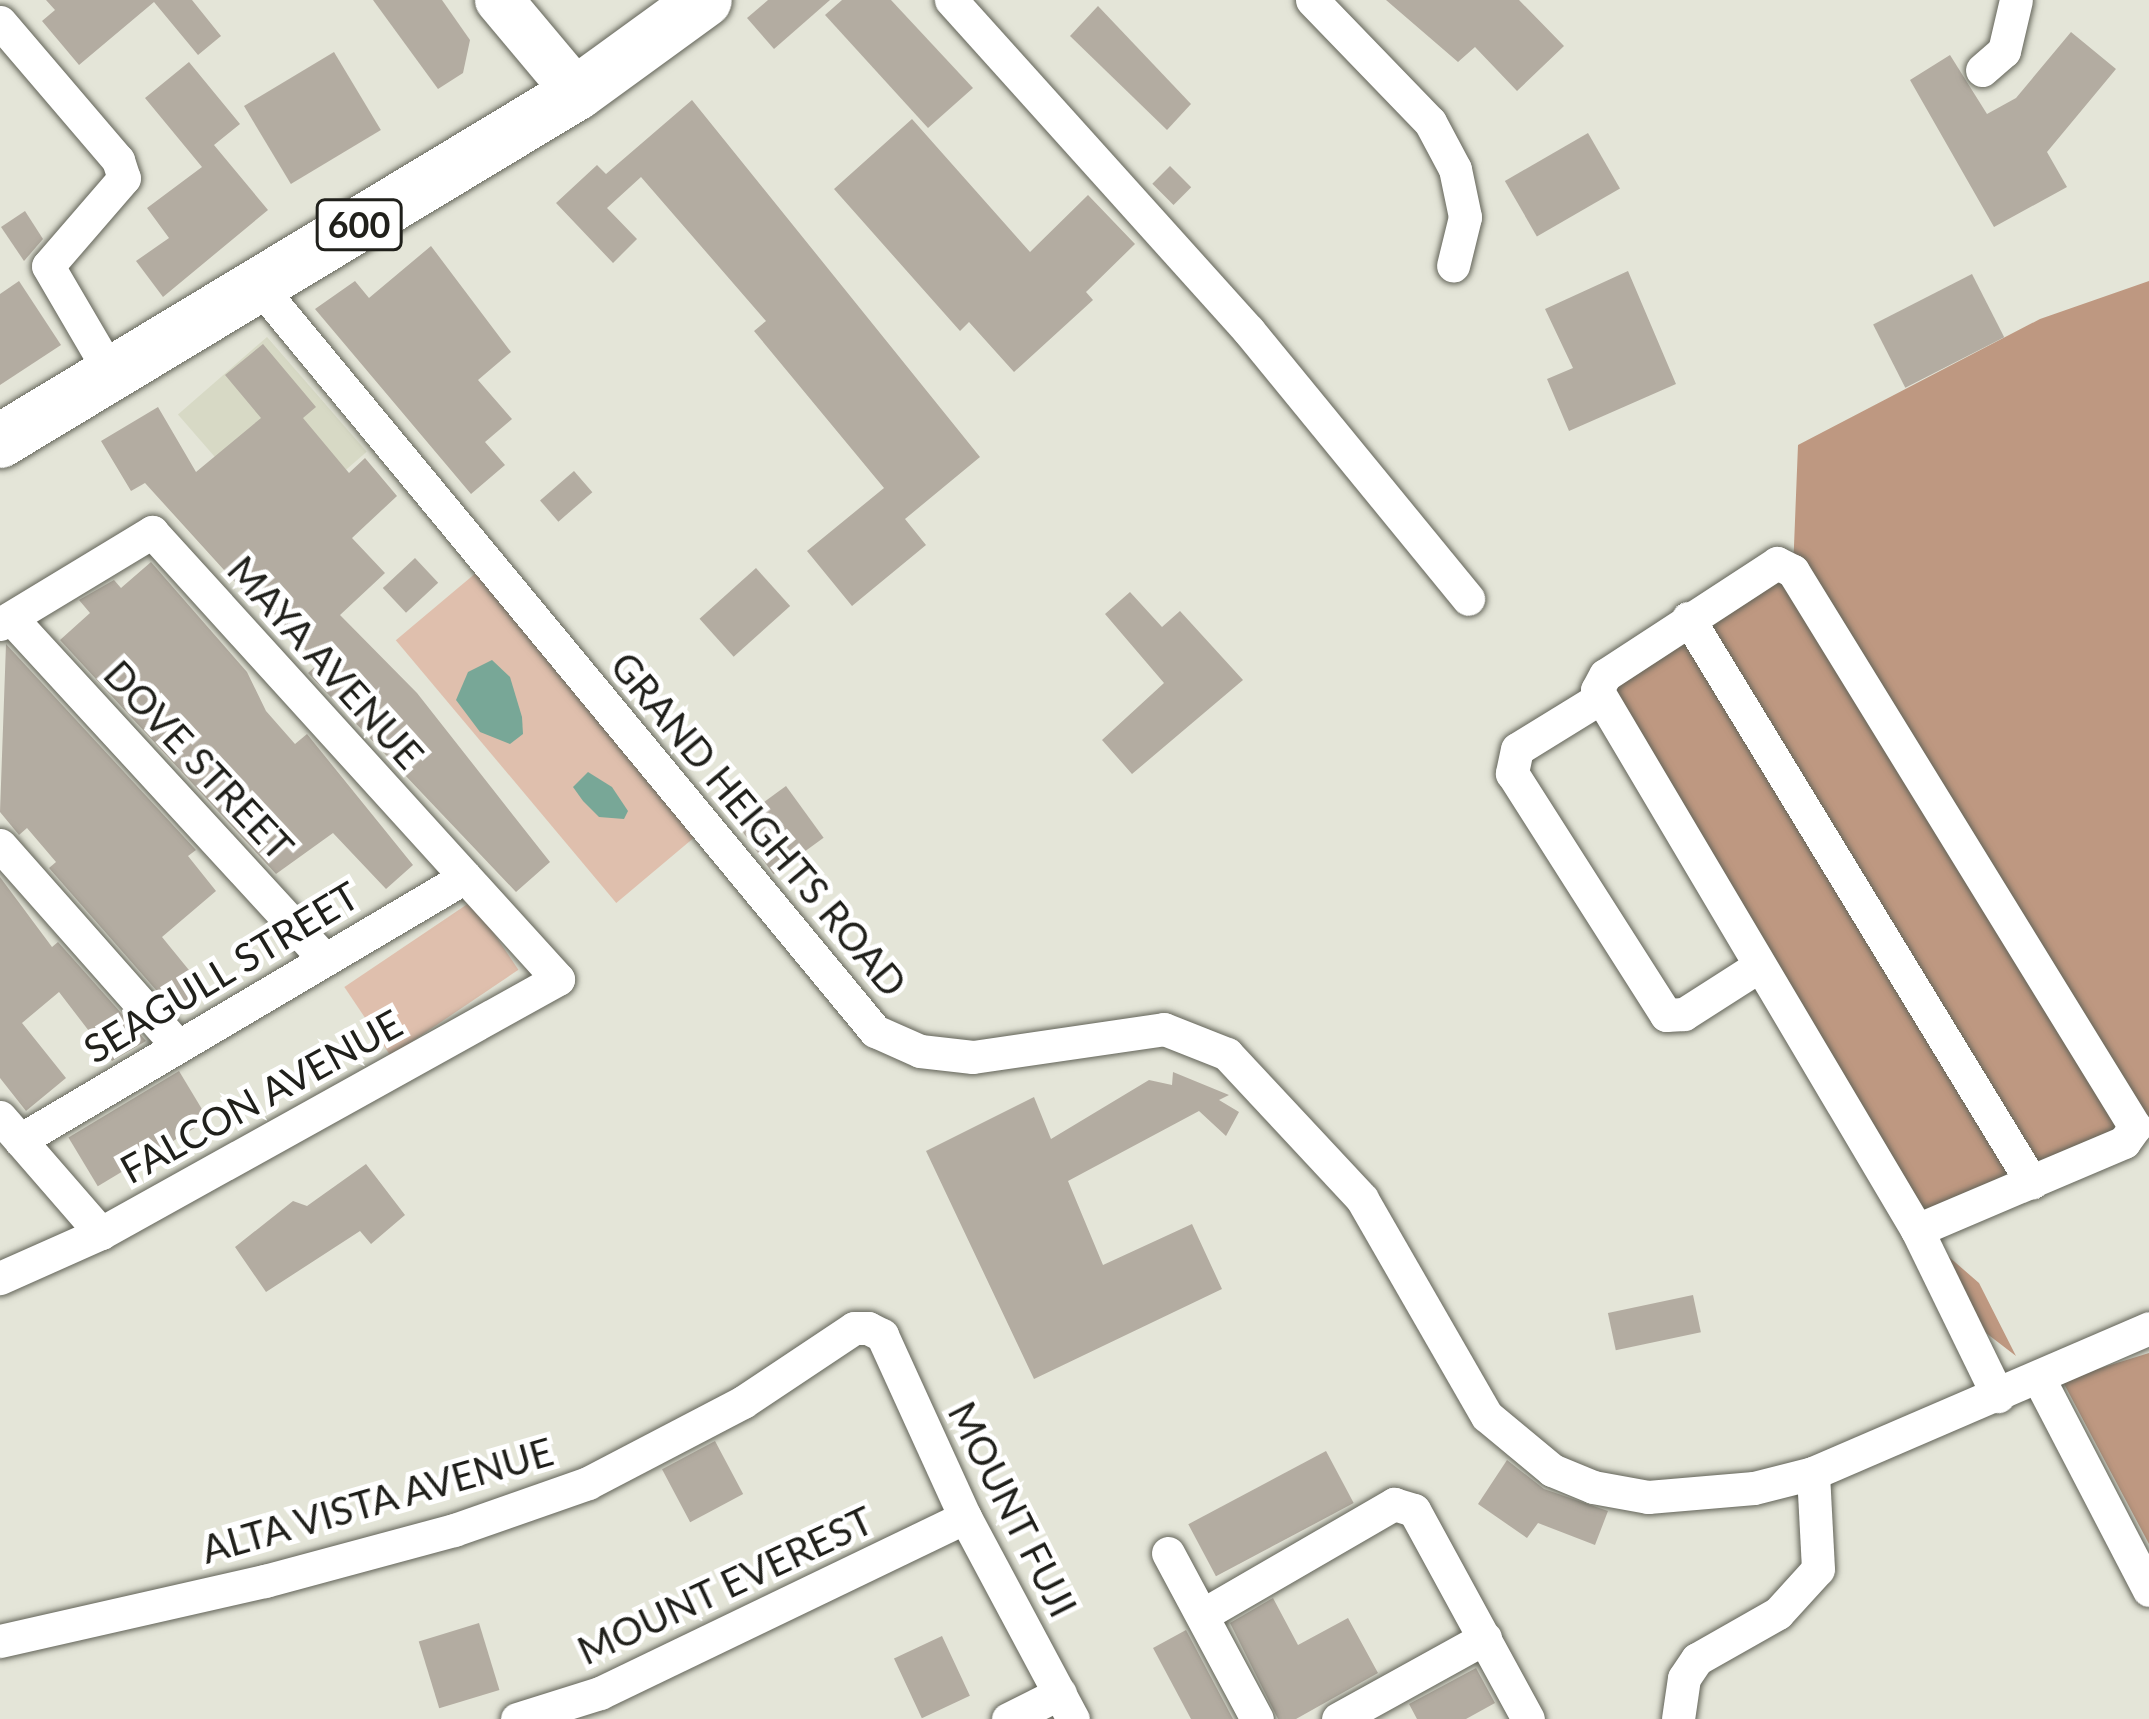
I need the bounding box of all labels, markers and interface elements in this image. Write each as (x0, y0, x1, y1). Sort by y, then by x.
road number: 600 (314, 195, 404, 255)
street label: MAYA AVENUE (218, 545, 434, 779)
street label: GRAND HEIGHTS ROAD (601, 642, 917, 1006)
street label: DOVE STREET (95, 651, 303, 869)
street label: SEAGULL STREET (75, 871, 367, 1073)
street label: FALCON AVENUE (112, 999, 410, 1193)
street label: MOUNT FUJI (939, 1393, 1087, 1625)
street label: ALTA VISTA AVENUE (193, 1427, 561, 1573)
street label: MOUNT EVEREST (569, 1496, 881, 1674)

